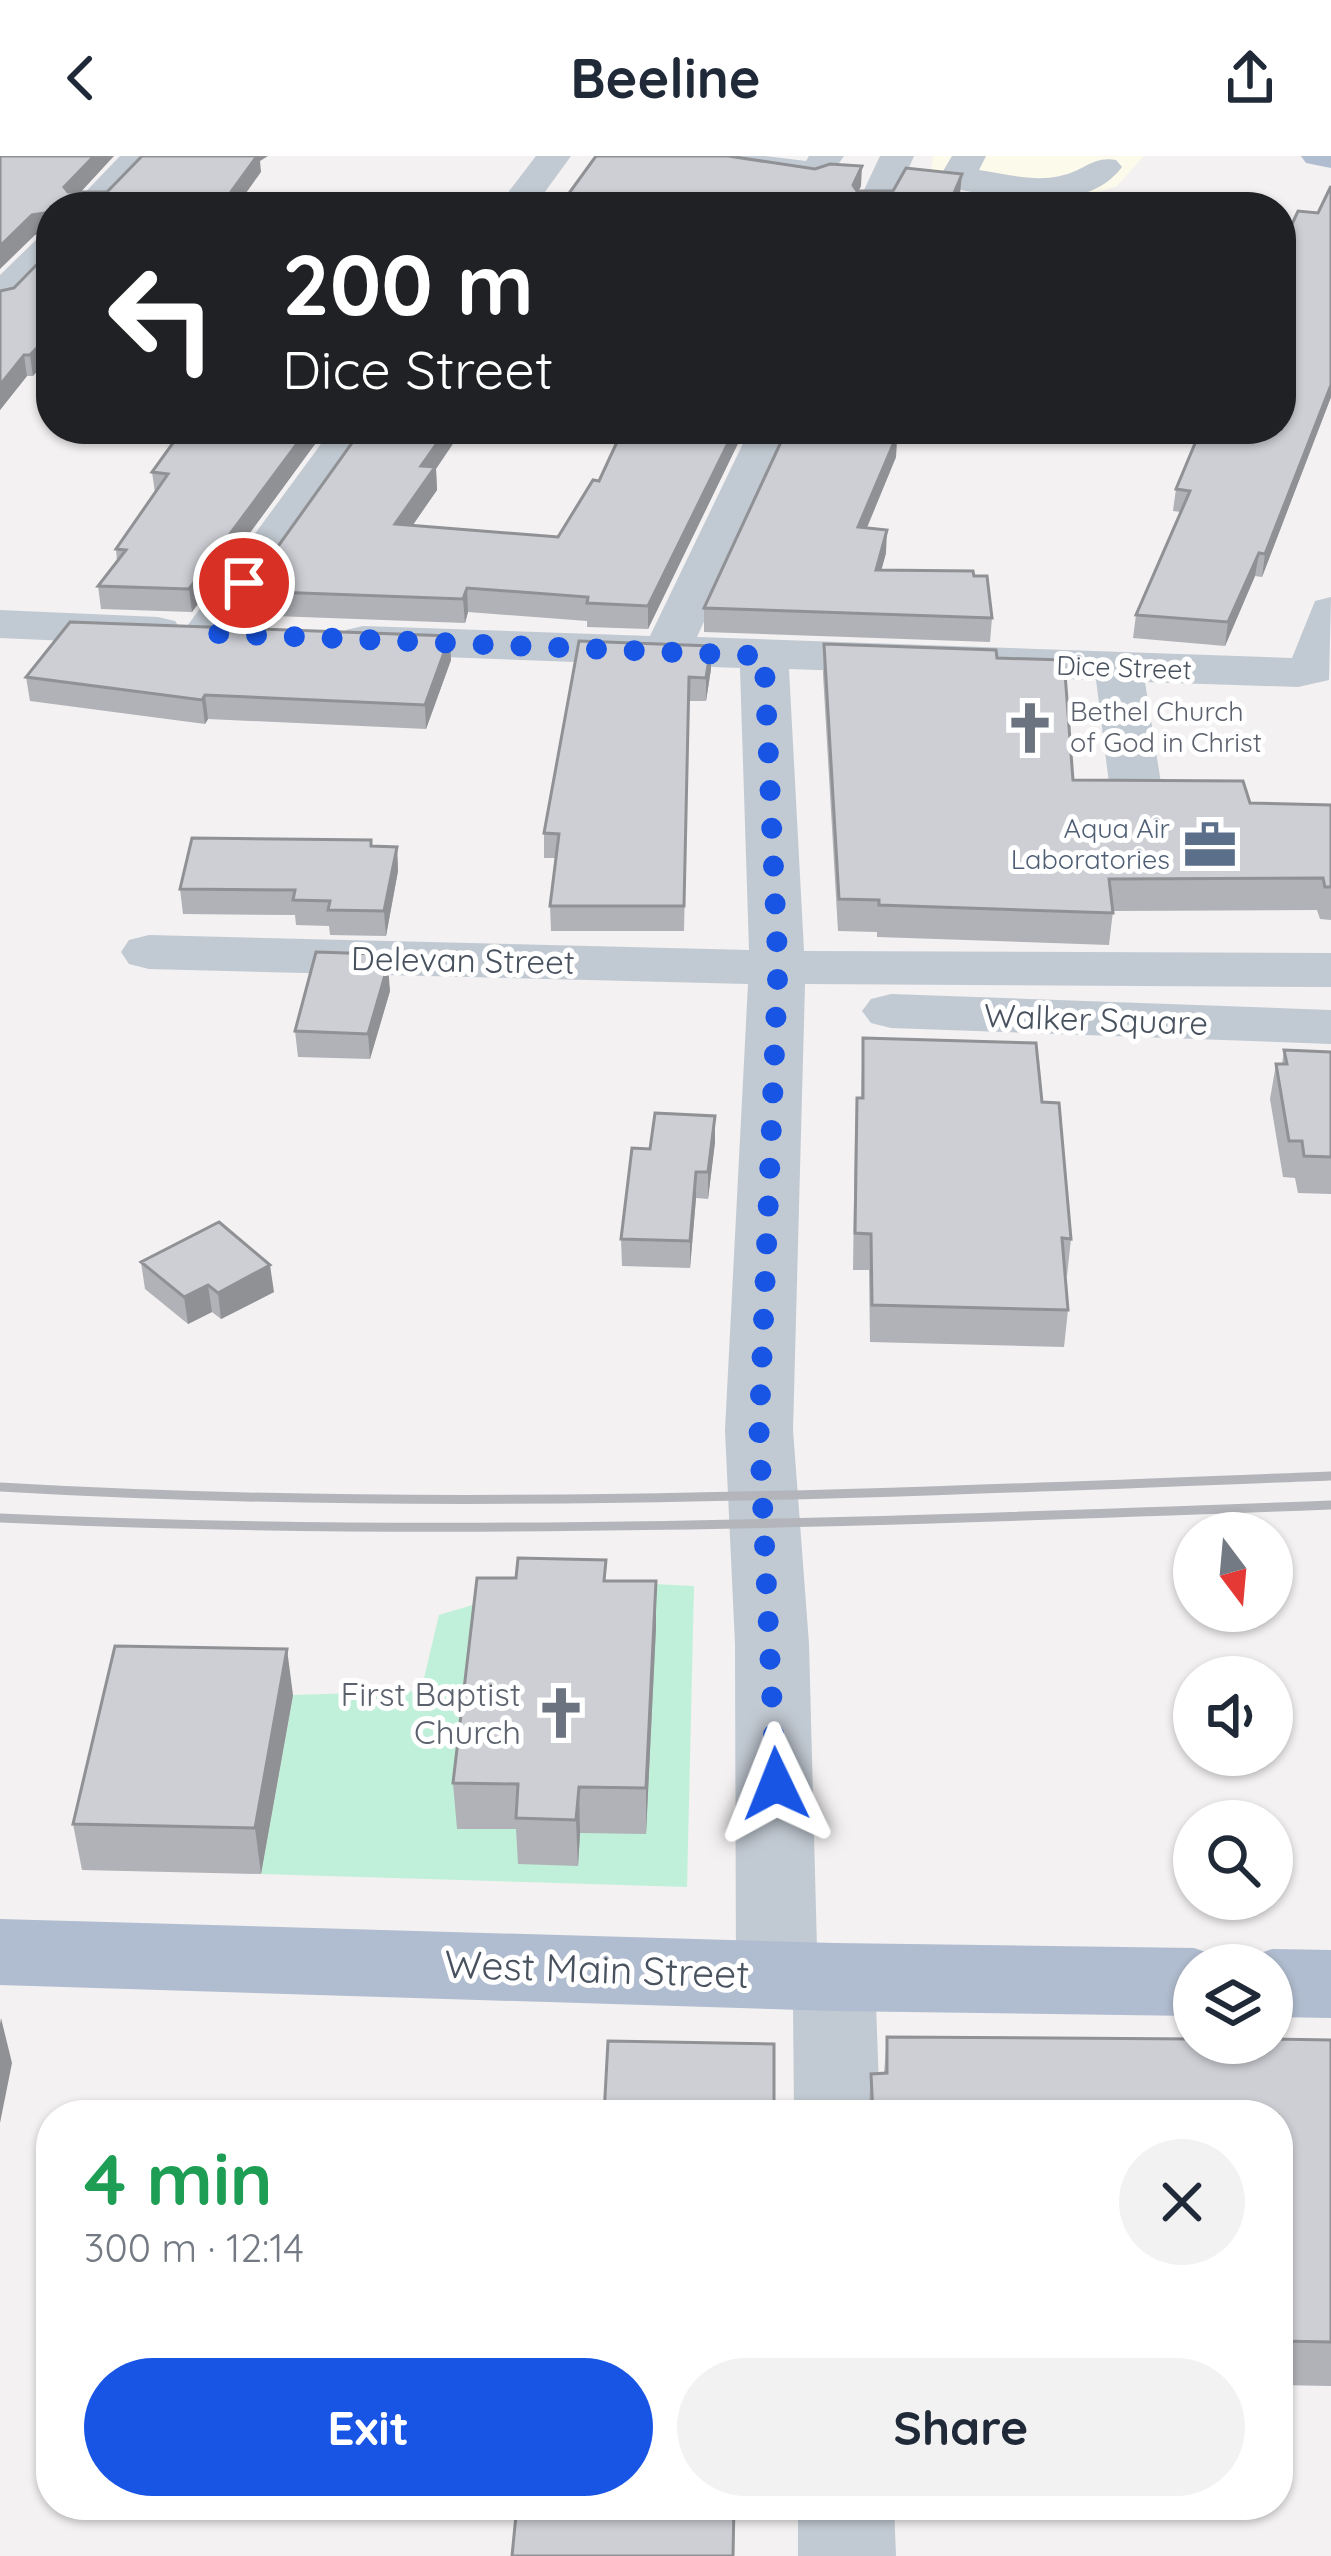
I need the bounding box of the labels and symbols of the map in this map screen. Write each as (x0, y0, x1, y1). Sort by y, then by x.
pin (193, 532, 295, 634)
street label: Dice Street (1056, 648, 1192, 686)
place label: Bethel Church of God in Christ (1070, 694, 1262, 759)
church icon: Bethel Church of God in Christ (1001, 699, 1059, 757)
place label: Aqua Air Laboratories (1011, 811, 1170, 876)
office icon: Aqua Air Laboratories (1181, 816, 1239, 874)
street label: Delevan Street (351, 937, 575, 982)
street label: Walker Square (983, 994, 1209, 1043)
north arrow (1173, 1512, 1293, 1632)
place label: First Baptist Church (340, 1673, 521, 1752)
church icon: First Baptist Church (532, 1684, 590, 1742)
position arrow (713, 1721, 839, 1847)
street label: West Main Street (444, 1939, 750, 1998)

